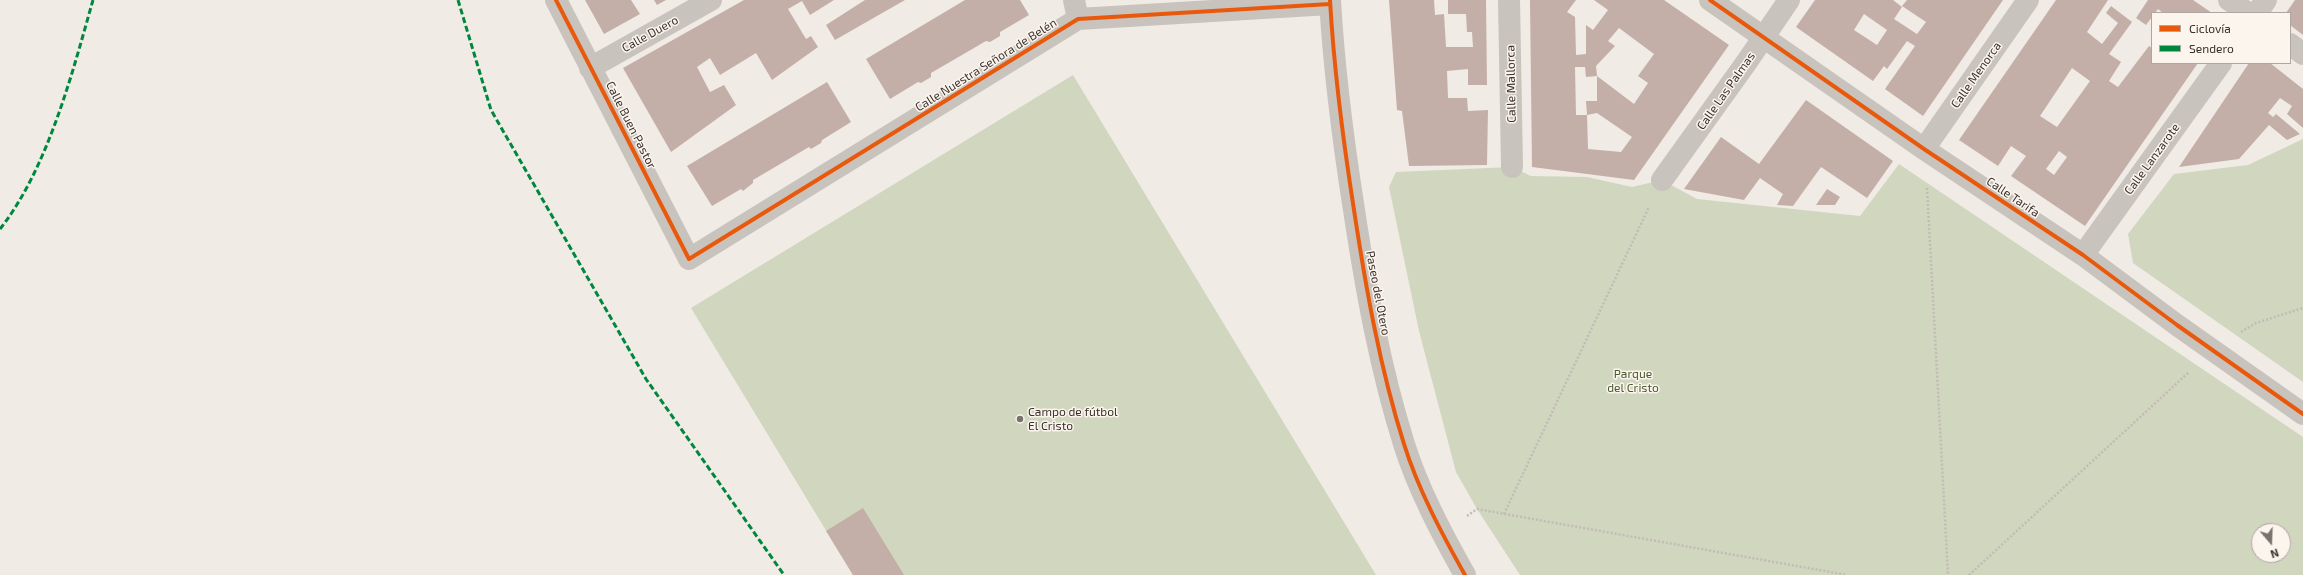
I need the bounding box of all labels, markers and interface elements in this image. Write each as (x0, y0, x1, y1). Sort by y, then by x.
legend (2151, 12, 2291, 64)
street label: Calle Duero (619, 13, 681, 55)
street label: Calle Nuestra Señora de Belén (913, 15, 1059, 115)
text: Ciclovía (2189, 21, 2231, 35)
street label: Calle Menorca (1948, 39, 2004, 111)
text: Sendero (2189, 41, 2234, 55)
street label: Calle Mallorca (1503, 45, 1519, 123)
street label: Calle Las Palmas (1694, 49, 1758, 133)
street label: Calle Buen Pastor (603, 79, 659, 171)
street label: Calle Lanzarote (2121, 121, 2183, 197)
street label: Calle Tarifa (1984, 174, 2042, 220)
street label: Paseo del Otero (1363, 250, 1393, 336)
park label: Parque del Cristo (1607, 367, 1659, 395)
place label: Campo de fútbol El Cristo (1028, 405, 1118, 433)
marker: Campo de fútbol El Cristo (1015, 414, 1025, 424)
north arrow (2251, 523, 2291, 563)
text: N (2269, 546, 2281, 561)

